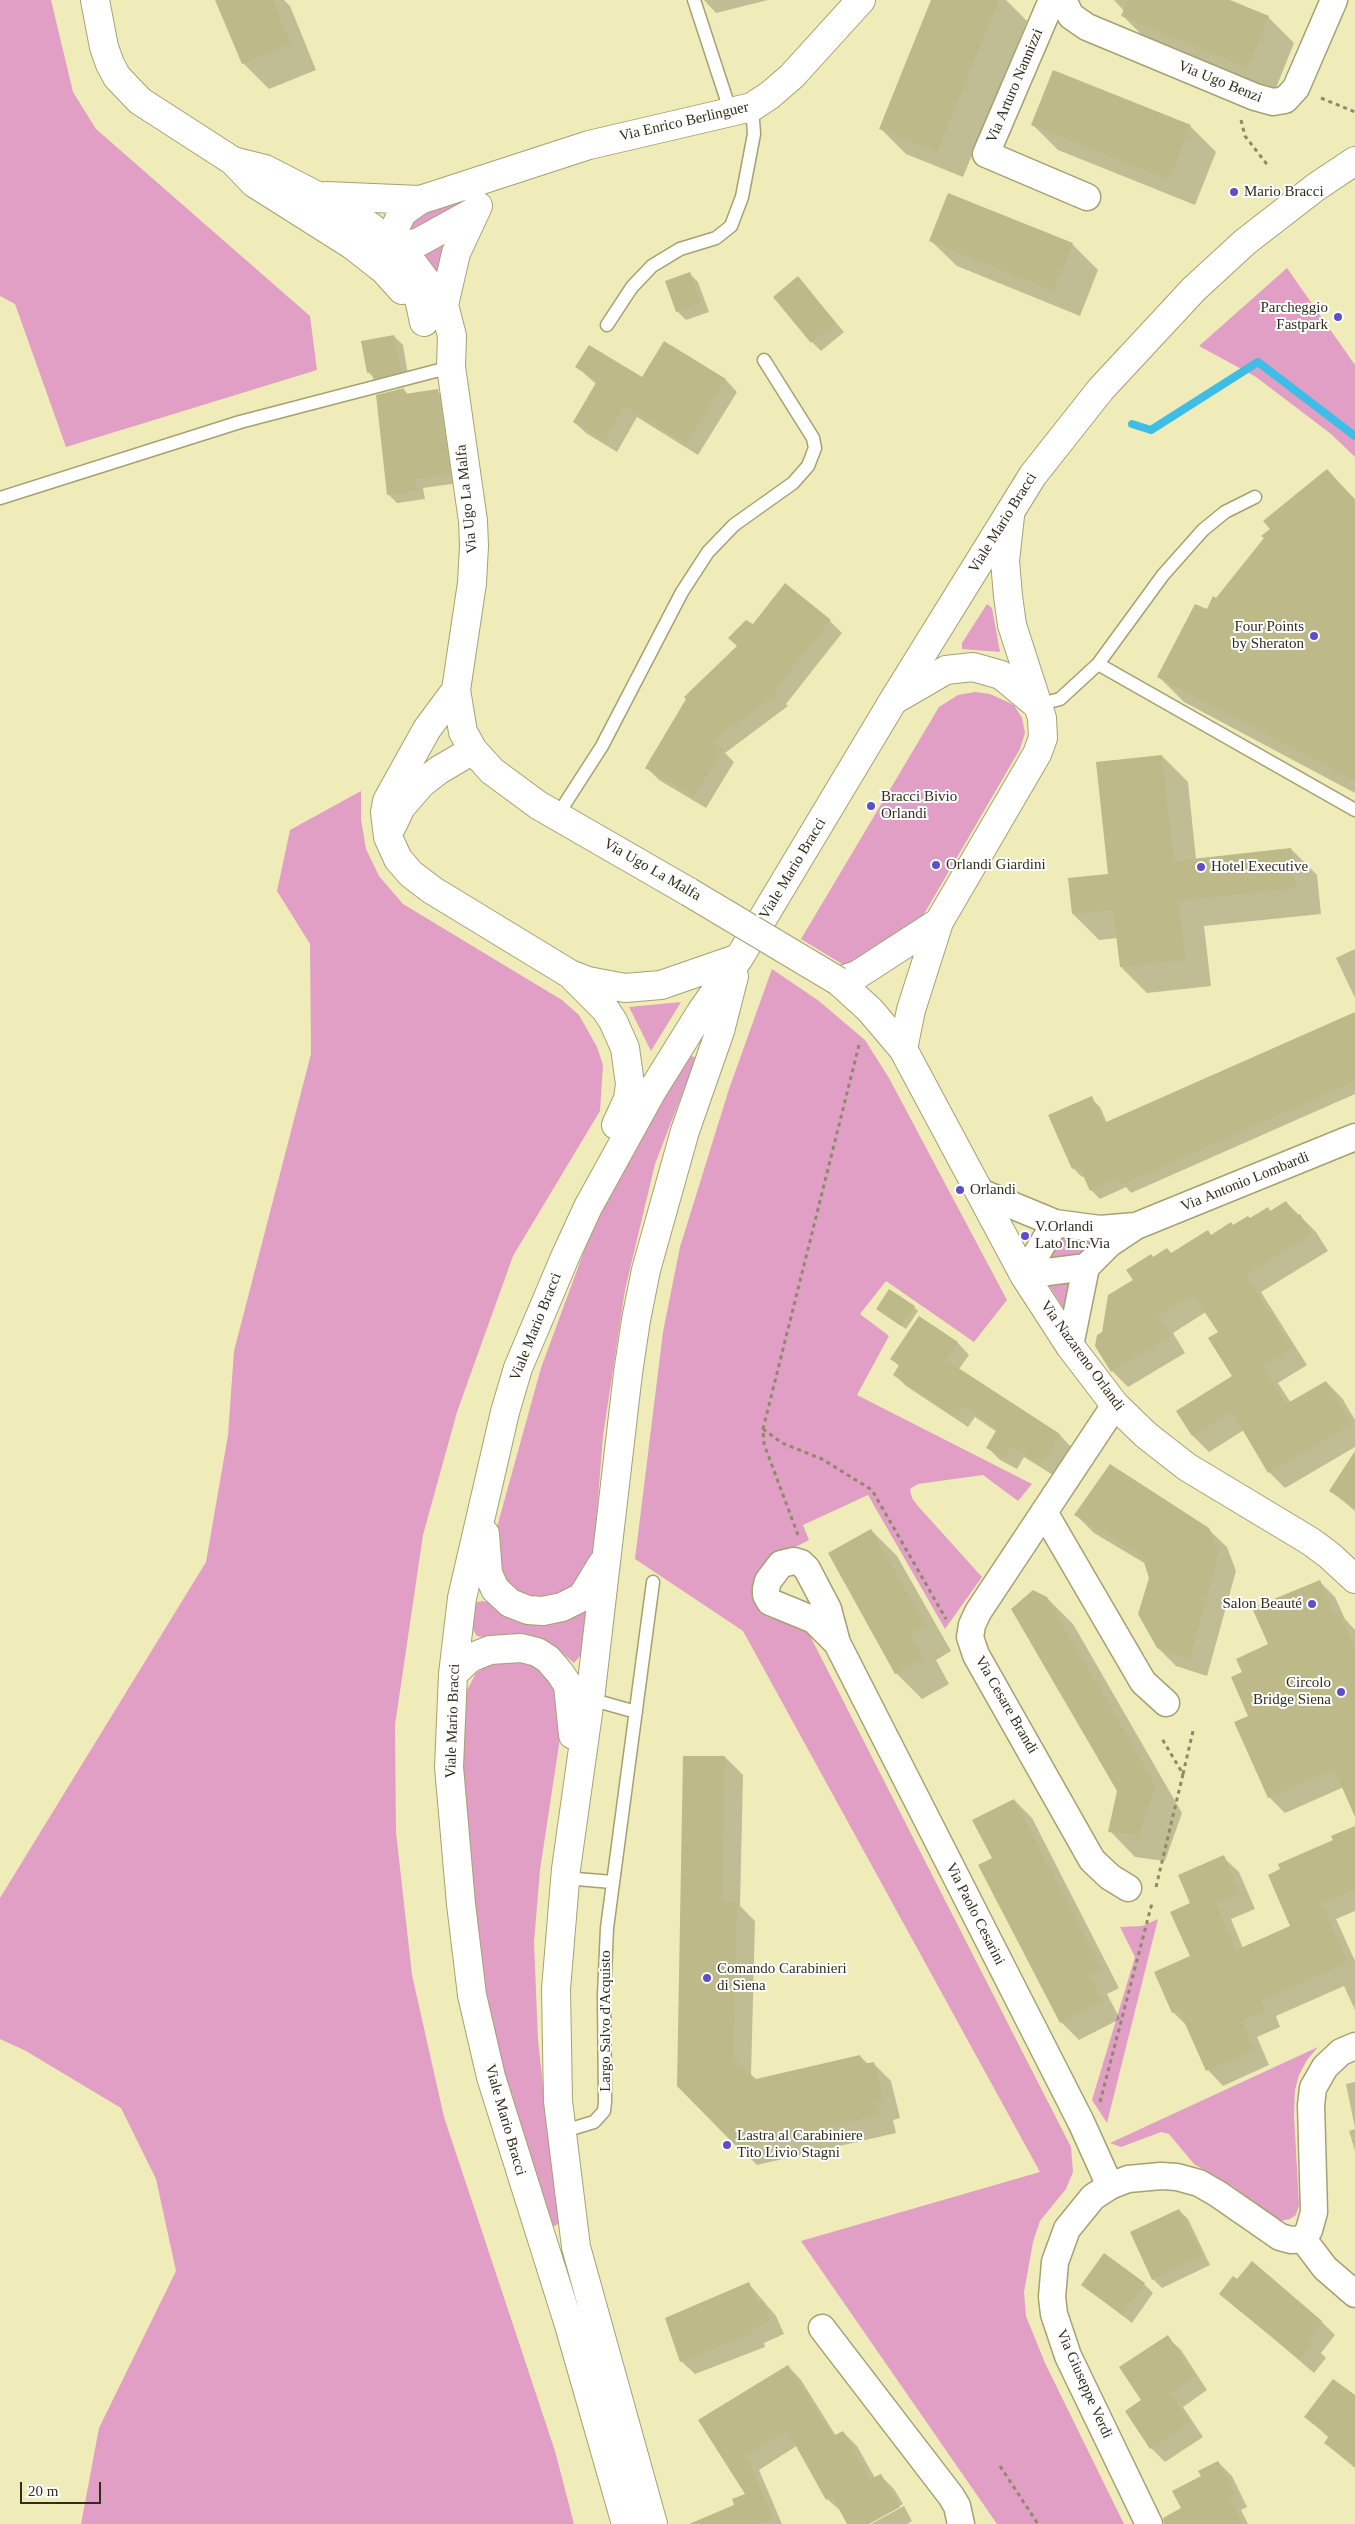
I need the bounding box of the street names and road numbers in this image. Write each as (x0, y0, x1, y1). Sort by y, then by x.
street label: Via Arturo Nannizzi (983, 26, 1047, 146)
street label: Via Ugo Benzi (1175, 57, 1265, 107)
street label: Via Enrico Berlinguer (617, 98, 751, 146)
street label: Via Ugo La Malfa (452, 444, 482, 554)
street label: Viale Mario Bracci (965, 470, 1041, 576)
street label: Viale Mario Bracci (756, 815, 830, 923)
street label: Via Ugo La Malfa (600, 835, 704, 905)
street label: Via Antonio Lombardi (1178, 1148, 1312, 1216)
street label: Viale Mario Bracci (506, 1270, 566, 1384)
street label: Via Nazareno Orlandi (1036, 1298, 1128, 1414)
street label: Via Cesare Brandi (971, 1653, 1041, 1757)
street label: Viale Mario Bracci (442, 1663, 464, 1779)
street label: Via Paolo Cesarini (941, 1860, 1009, 1968)
street label: Largo Salvo d'Acquisto (597, 1950, 615, 2092)
street label: Viale Mario Bracci (481, 2062, 529, 2178)
street label: Via Giuseppe Verdi (1052, 2327, 1116, 2441)

